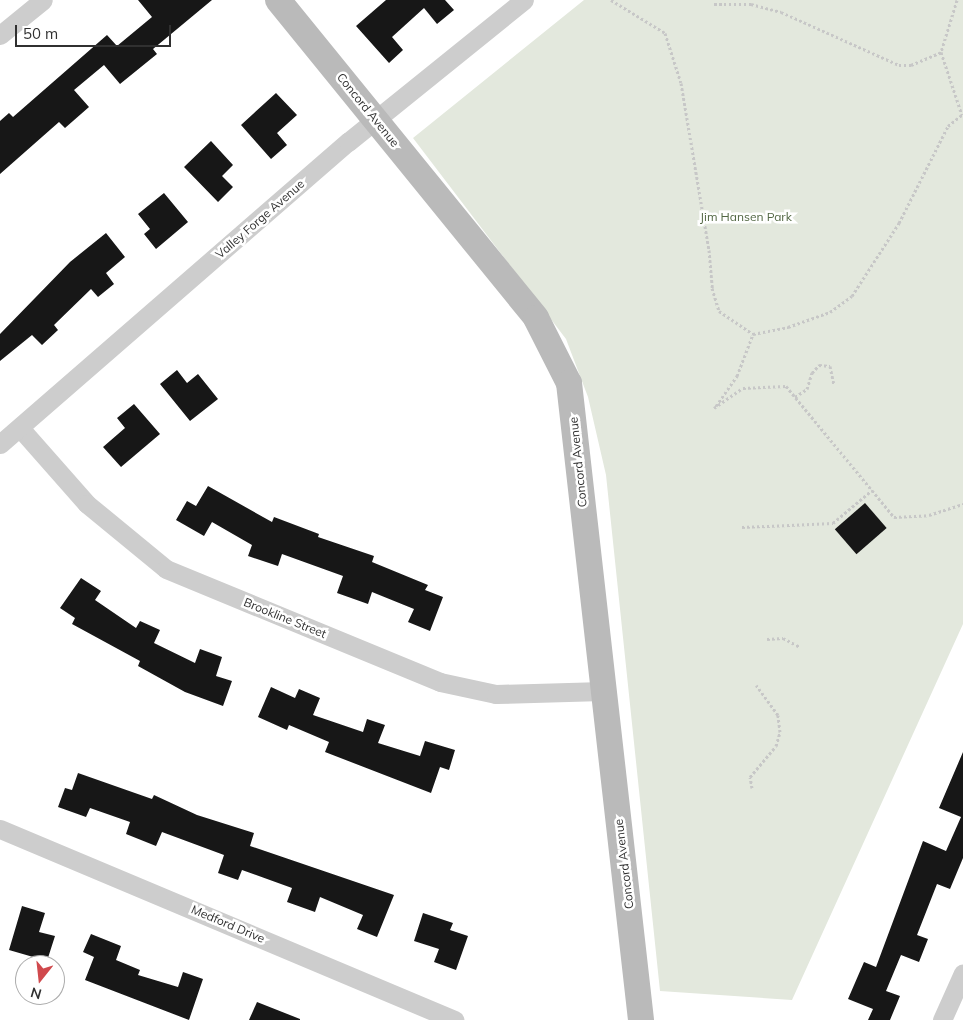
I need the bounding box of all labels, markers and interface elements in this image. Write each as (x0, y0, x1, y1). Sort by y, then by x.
scale bar (18, 15, 174, 47)
text: 50 m (23, 24, 58, 43)
street label: Concord Avenue (334, 70, 402, 150)
street label: Valley Forge Avenue (213, 177, 307, 261)
park label: Jim Hansen Park (700, 210, 792, 224)
street label: Concord Avenue (566, 416, 590, 508)
street label: Brookline Street (242, 595, 328, 641)
street label: Concord Avenue (611, 818, 637, 910)
street label: Medford Drive (189, 902, 267, 946)
north arrow (15, 955, 65, 1005)
text: N (29, 983, 44, 1004)

